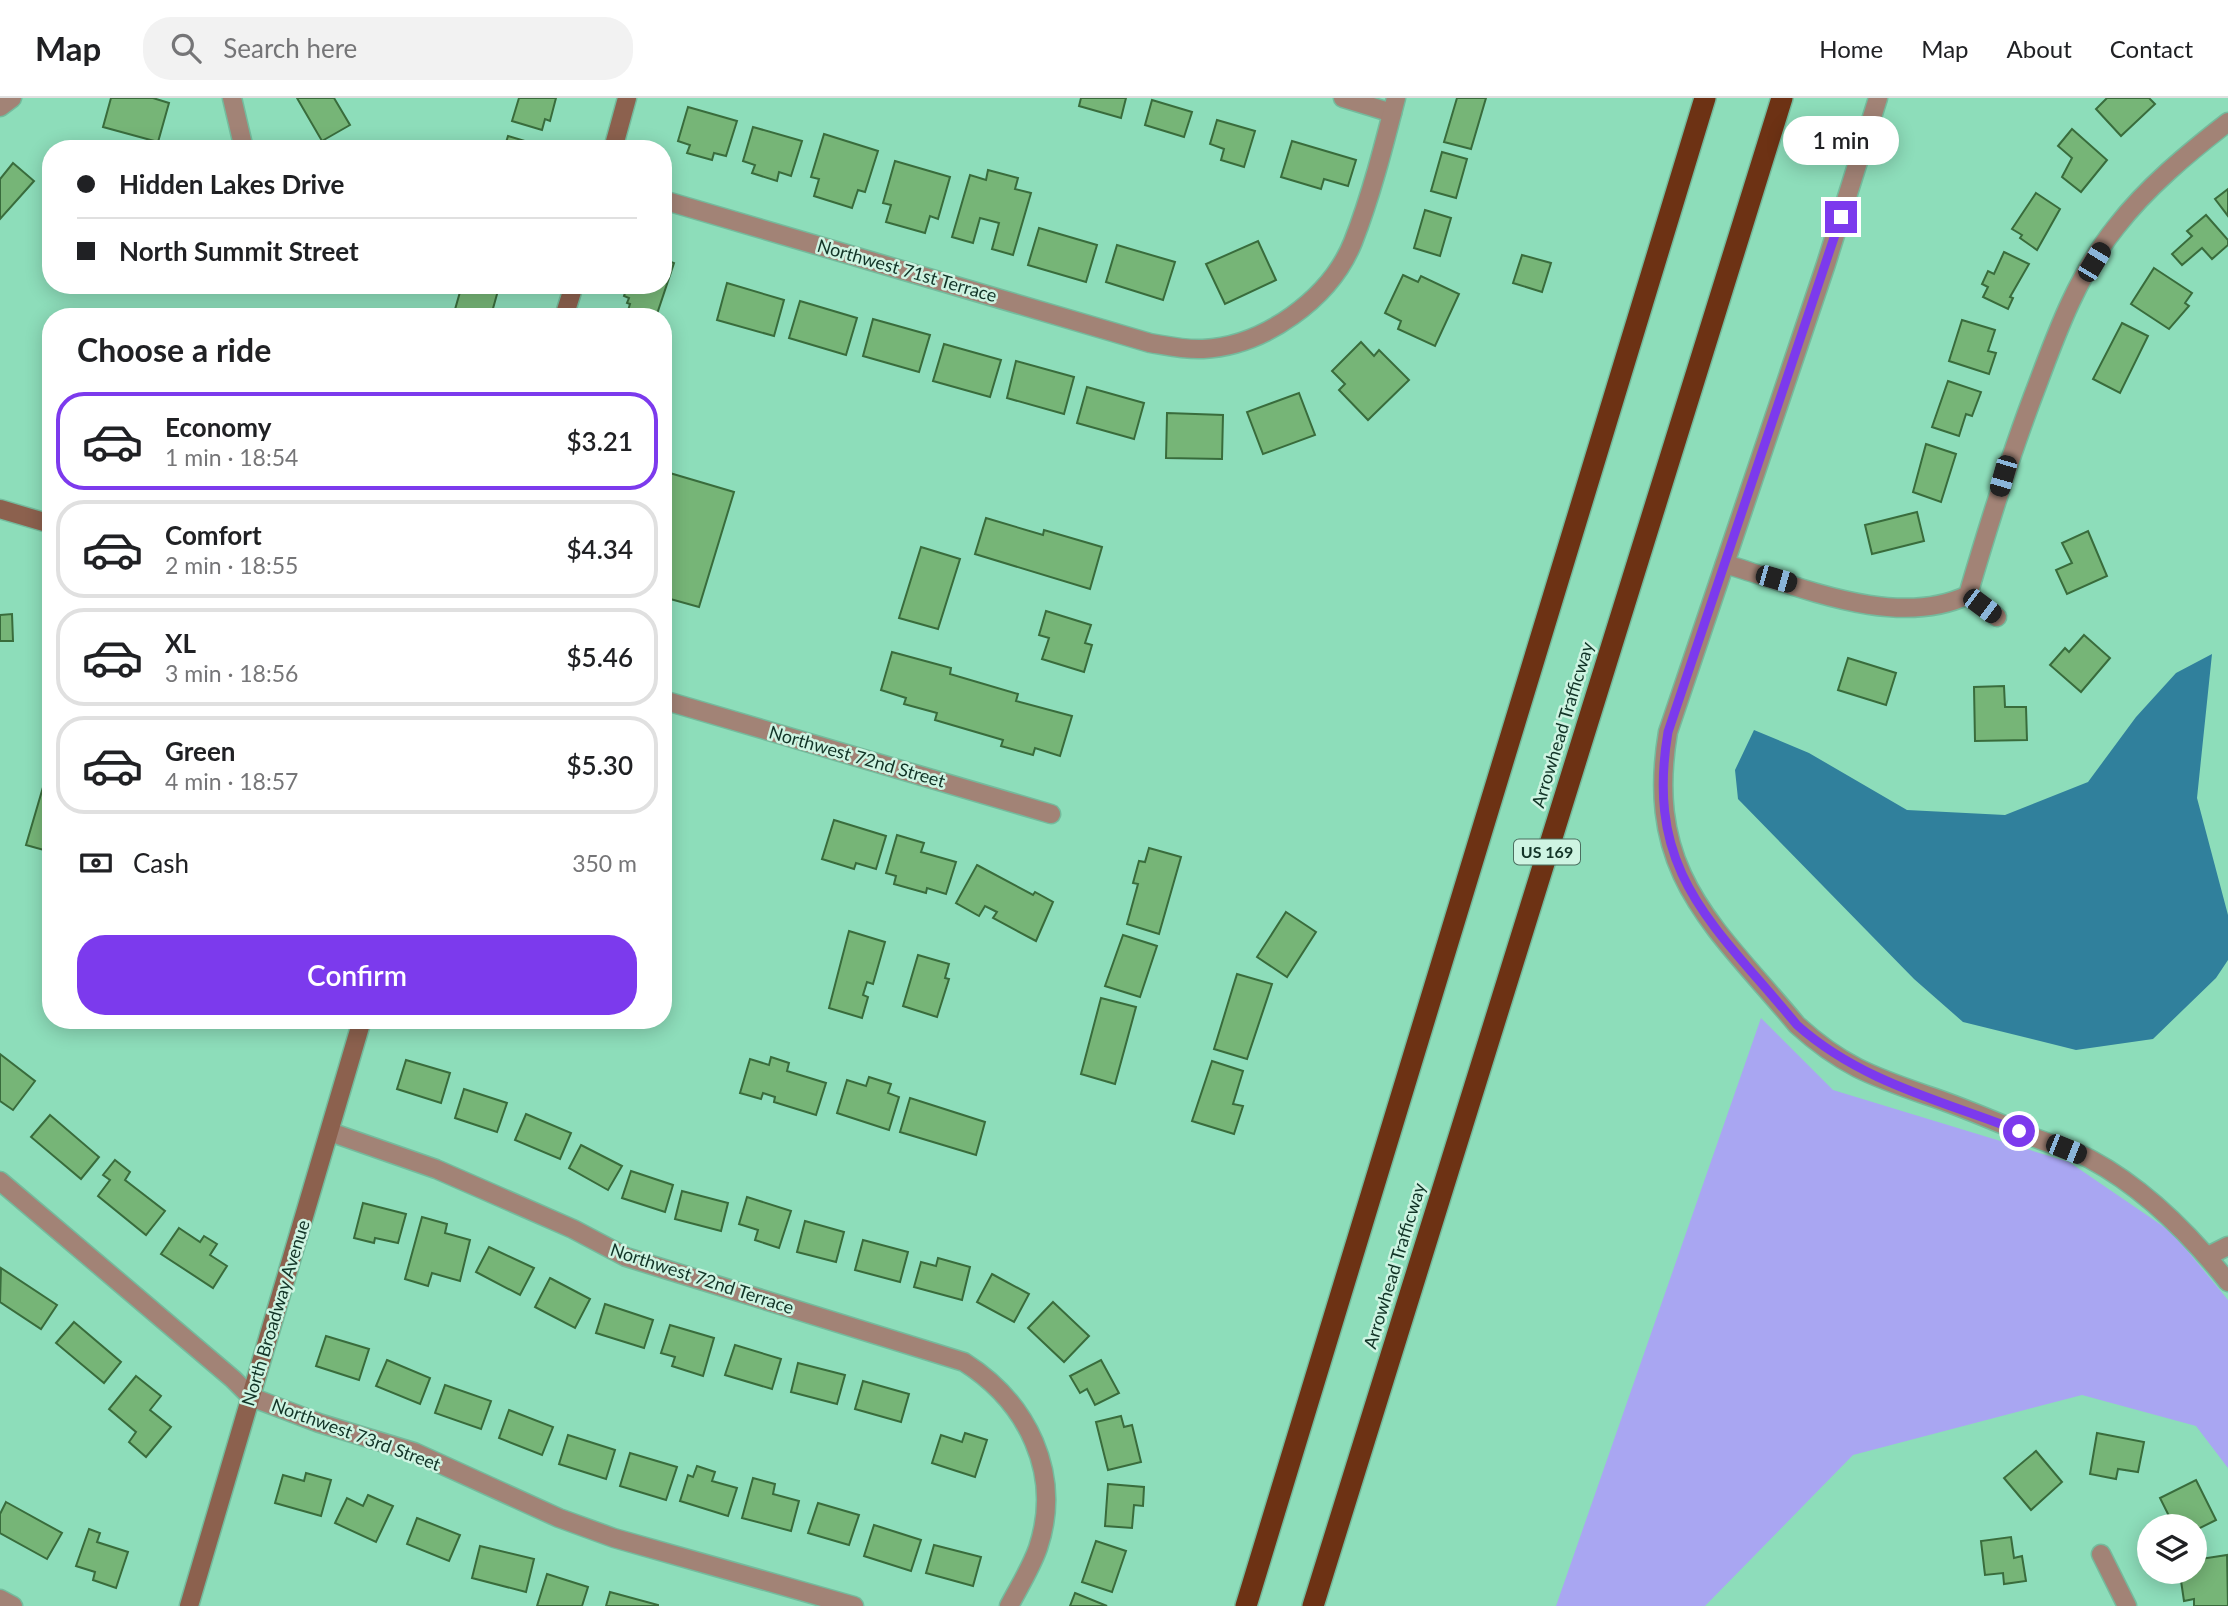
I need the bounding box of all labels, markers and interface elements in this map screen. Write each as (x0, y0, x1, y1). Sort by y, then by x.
search box (143, 17, 633, 80)
text: Map (35, 28, 101, 68)
icon: search (167, 29, 205, 67)
text: Search here (223, 32, 357, 64)
text: Home (1819, 34, 1883, 63)
text: Map (1921, 34, 1969, 63)
text: About (2007, 34, 2072, 63)
text: Contact (2110, 34, 2193, 63)
callout: 1 min (1783, 116, 1899, 164)
text: 1 min (1813, 126, 1869, 154)
text: Hidden Lakes Drive (119, 168, 344, 200)
route end (1825, 201, 1857, 233)
street label: Northwest 71st Terrace (815, 234, 1000, 306)
text: North Summit Street (119, 235, 359, 267)
car (2075, 239, 2114, 285)
text: Choose a ride (77, 330, 271, 369)
icon: car (81, 410, 144, 473)
text: Economy (165, 411, 271, 443)
text: $3.21 (567, 425, 633, 457)
text: 1 min · 18:54 (165, 443, 298, 471)
car (1988, 453, 2019, 499)
icon: car (81, 518, 144, 581)
text: Comfort (165, 519, 262, 551)
text: $4.34 (567, 533, 633, 565)
text: 2 min · 18:55 (165, 551, 298, 579)
car (1753, 563, 1800, 595)
car (1959, 585, 2006, 627)
icon: car (81, 626, 144, 689)
text: XL (165, 627, 196, 659)
street label: Arrowhead Trafficway (1526, 638, 1598, 810)
text: $5.46 (567, 641, 633, 673)
text: 3 min · 18:56 (165, 659, 298, 687)
street label: Northwest 72nd Street (767, 720, 948, 792)
icon: car (81, 734, 144, 797)
text: Green (165, 735, 235, 767)
text: $5.30 (567, 749, 633, 781)
text: 4 min · 18:57 (165, 767, 298, 795)
road number: US 169 (1514, 839, 1580, 864)
icon: cash (77, 844, 115, 882)
text: Cash (133, 847, 189, 879)
text: 350 m (572, 849, 637, 877)
button: Confirm (77, 935, 637, 1015)
route start (2003, 1115, 2035, 1147)
car (2043, 1131, 2090, 1167)
street label: Arrowhead Trafficway (1358, 1179, 1430, 1351)
street label: North Broadway Avenue (236, 1217, 314, 1408)
street label: Northwest 72nd Terrace (608, 1238, 797, 1318)
street label: Northwest 73rd Street (269, 1393, 444, 1475)
map controls (2137, 1514, 2207, 1584)
button: layers (2137, 1514, 2207, 1584)

